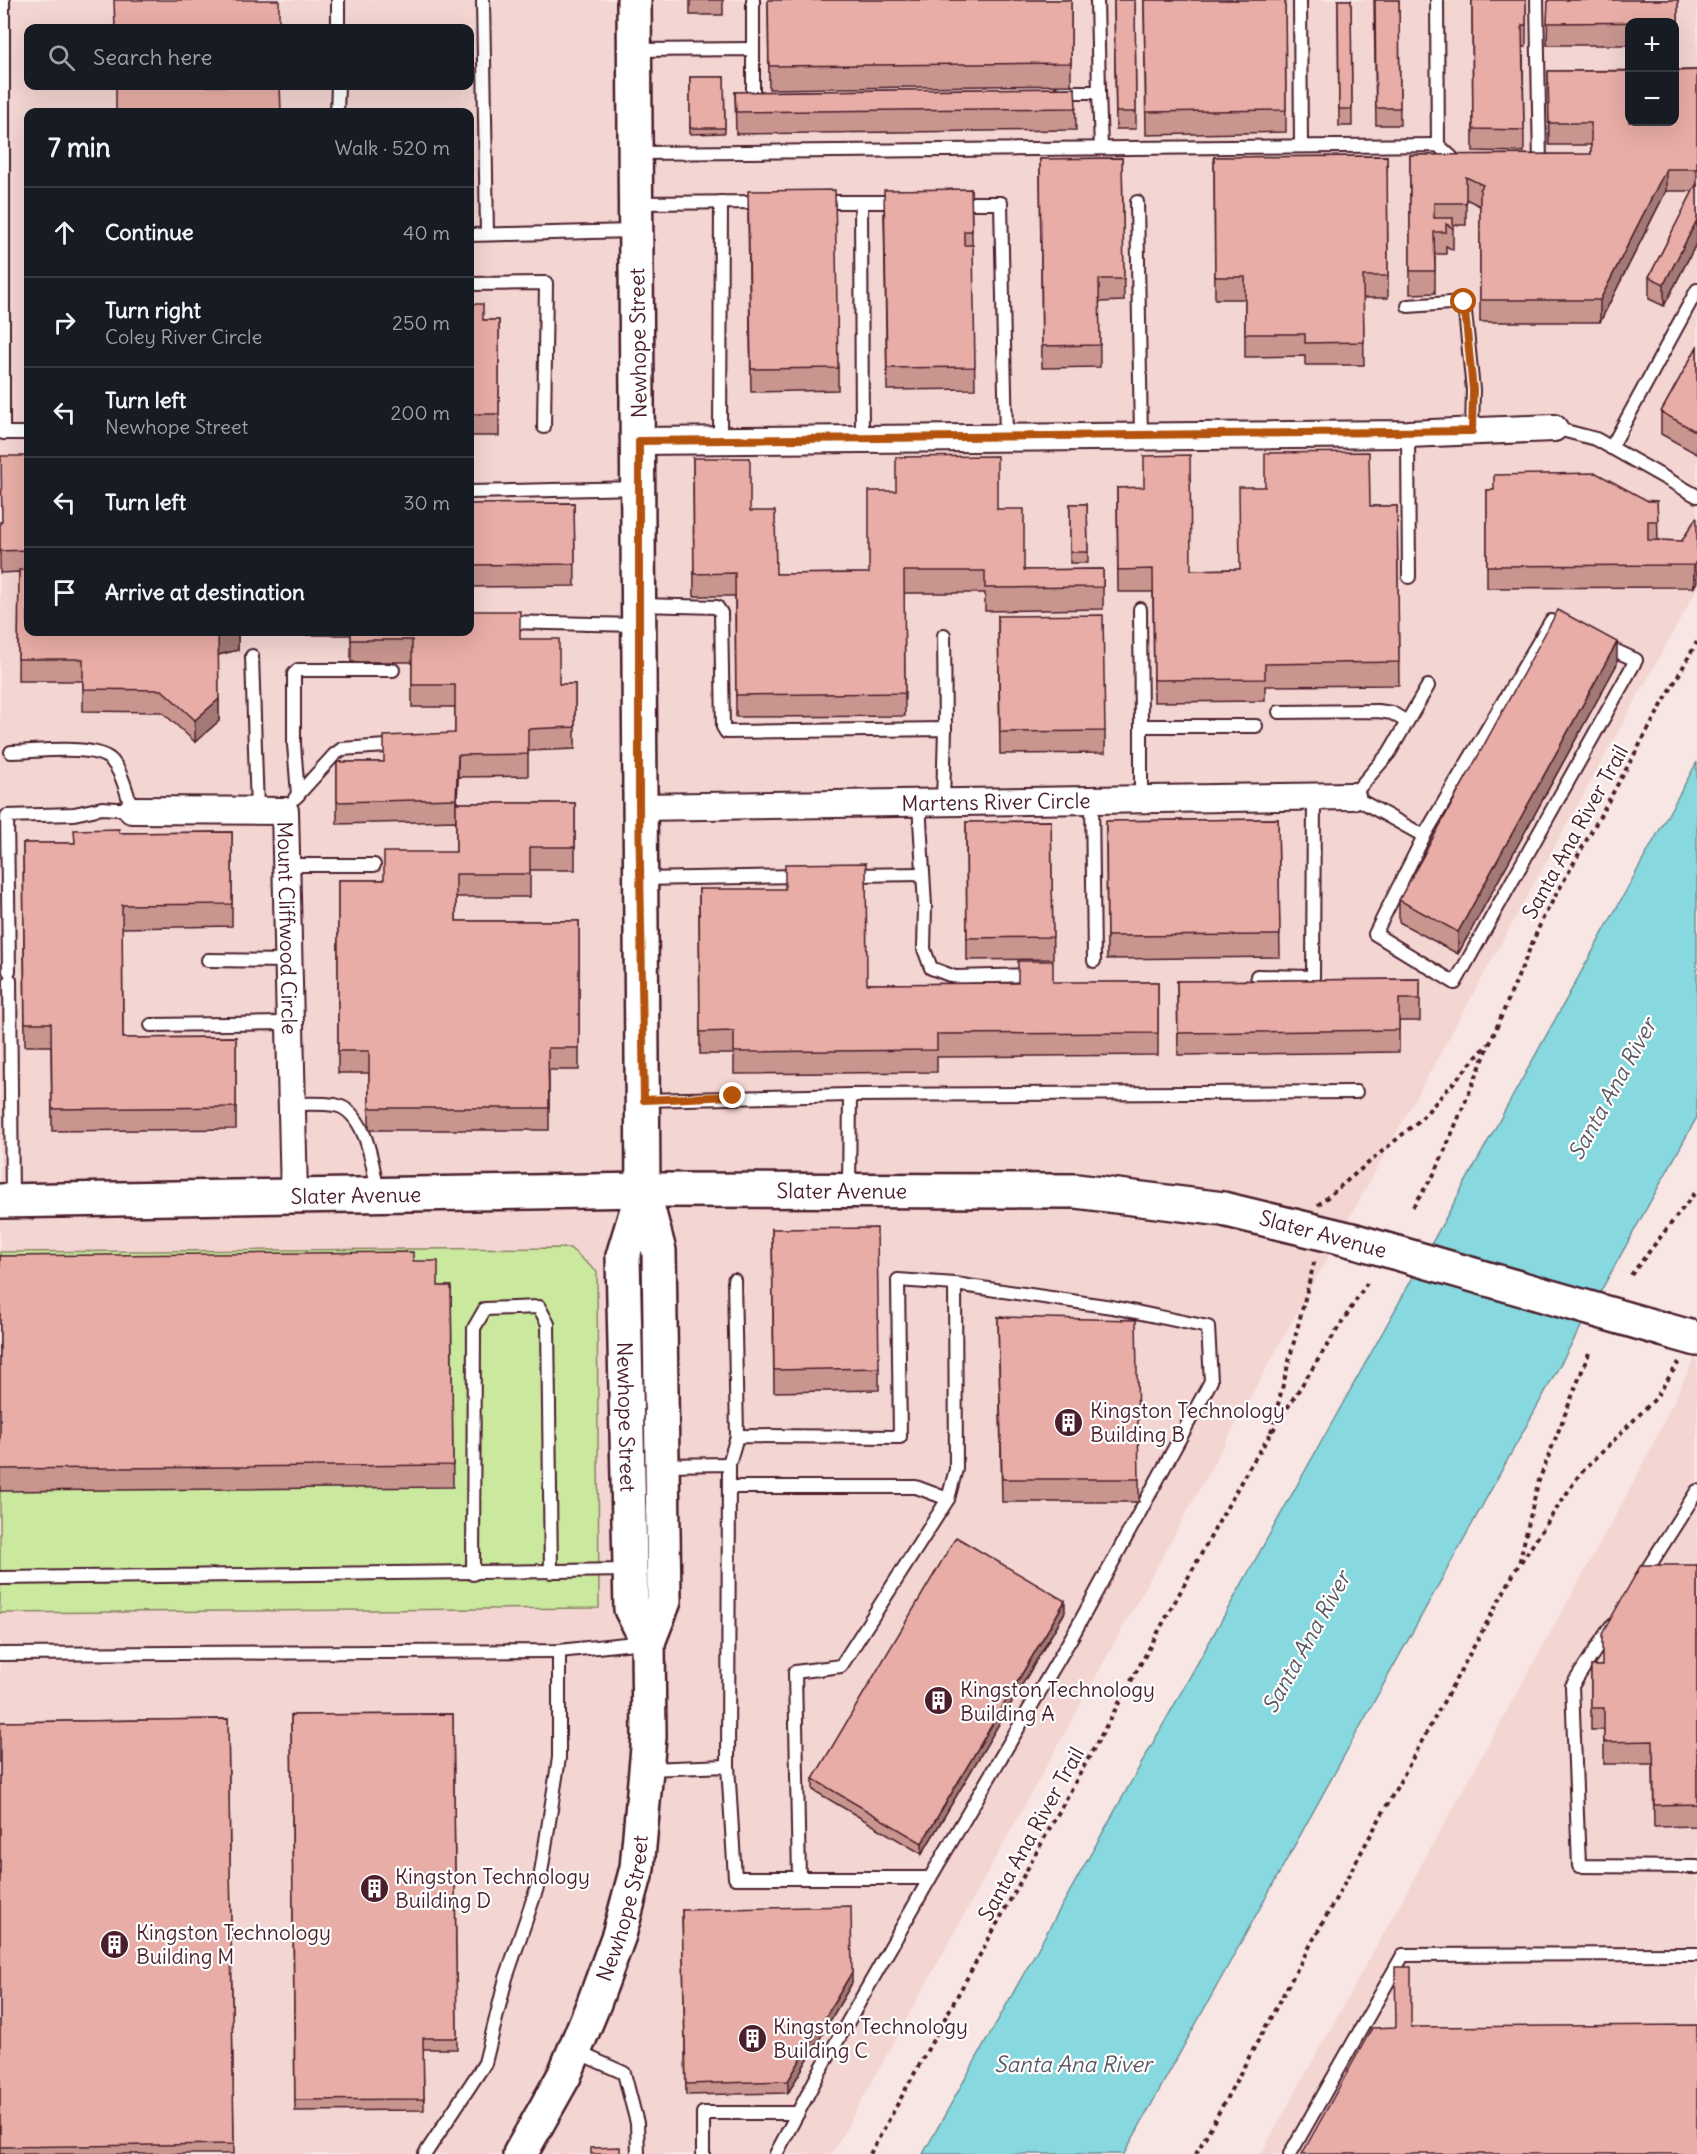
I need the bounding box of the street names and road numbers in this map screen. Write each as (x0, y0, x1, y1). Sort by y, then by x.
street label: Newhope Street (623, 268, 653, 418)
street label: Santa Ana River Trail (1516, 740, 1634, 924)
street label: Martens River Circle (901, 787, 1091, 816)
street label: Mount Cliffwood Circle (272, 821, 304, 1035)
street label: Slater Avenue (777, 1177, 907, 1204)
street label: Slater Avenue (290, 1180, 421, 1210)
street label: Slater Avenue (1256, 1204, 1390, 1264)
street label: Newhope Street (611, 1341, 642, 1493)
street label: Santa Ana River Trail (972, 1742, 1090, 1926)
street label: Newhope Street (590, 1834, 653, 1985)

